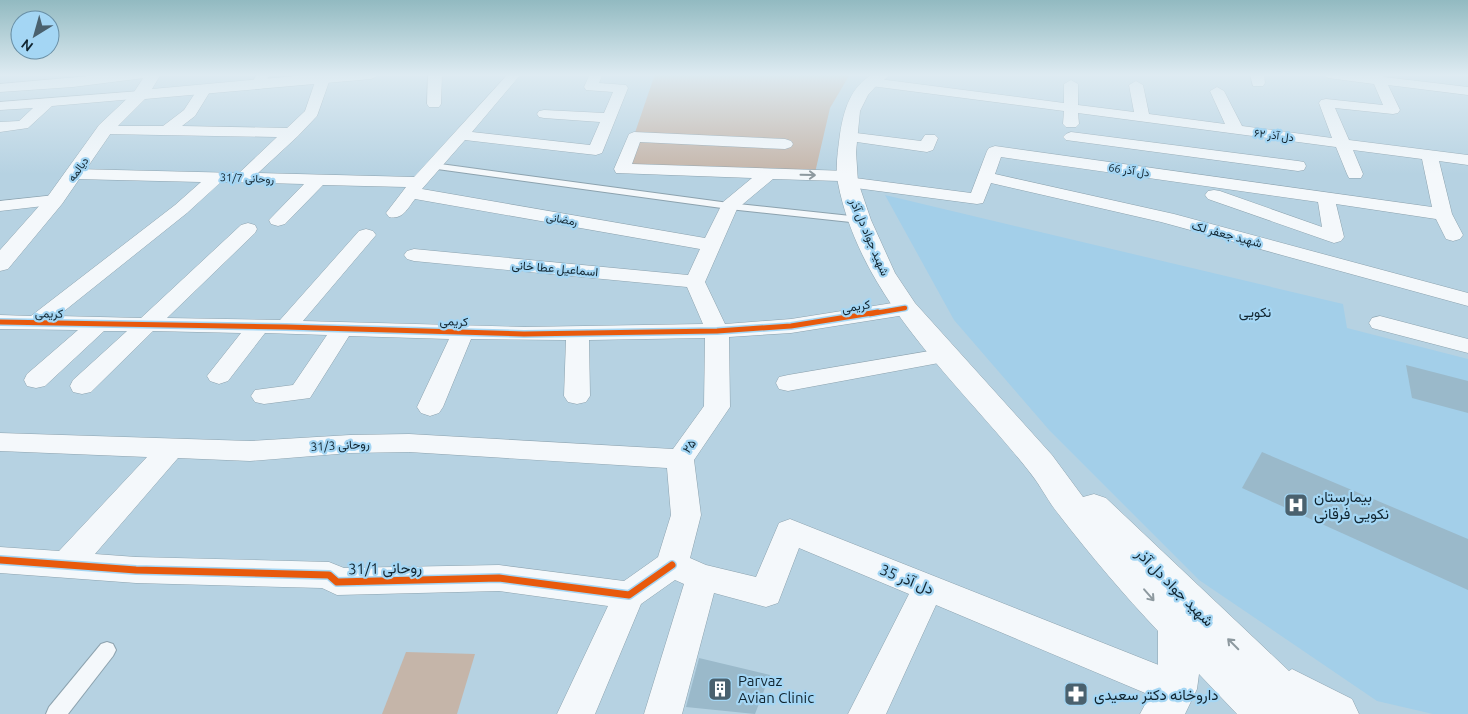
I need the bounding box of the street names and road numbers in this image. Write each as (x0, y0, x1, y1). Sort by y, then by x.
street label: دل آذر ۶۲ (1253, 127, 1295, 144)
street label: دیالمه (65, 155, 91, 184)
street label: دل آذر 66 (1108, 161, 1150, 180)
street label: روحانی 31/7 (220, 171, 275, 186)
street label: شهید جواد دل آذر (846, 196, 892, 278)
street label: رمضانی (545, 210, 579, 229)
street label: شهید جعفر لک (1190, 218, 1263, 252)
street label: اسماعیل عطا خانی (511, 258, 599, 280)
street label: کریمی (841, 297, 871, 317)
street label: کریمی (35, 306, 63, 322)
street label: کریمی (439, 314, 468, 330)
street label: روحانی 31/3 (310, 437, 370, 455)
street label: ۲۵ (680, 437, 698, 455)
street label: شهید جواد دل آذر (1131, 544, 1218, 630)
street label: روحانی 31/1 (348, 559, 422, 579)
street label: دل آذر 35 (877, 561, 936, 598)

